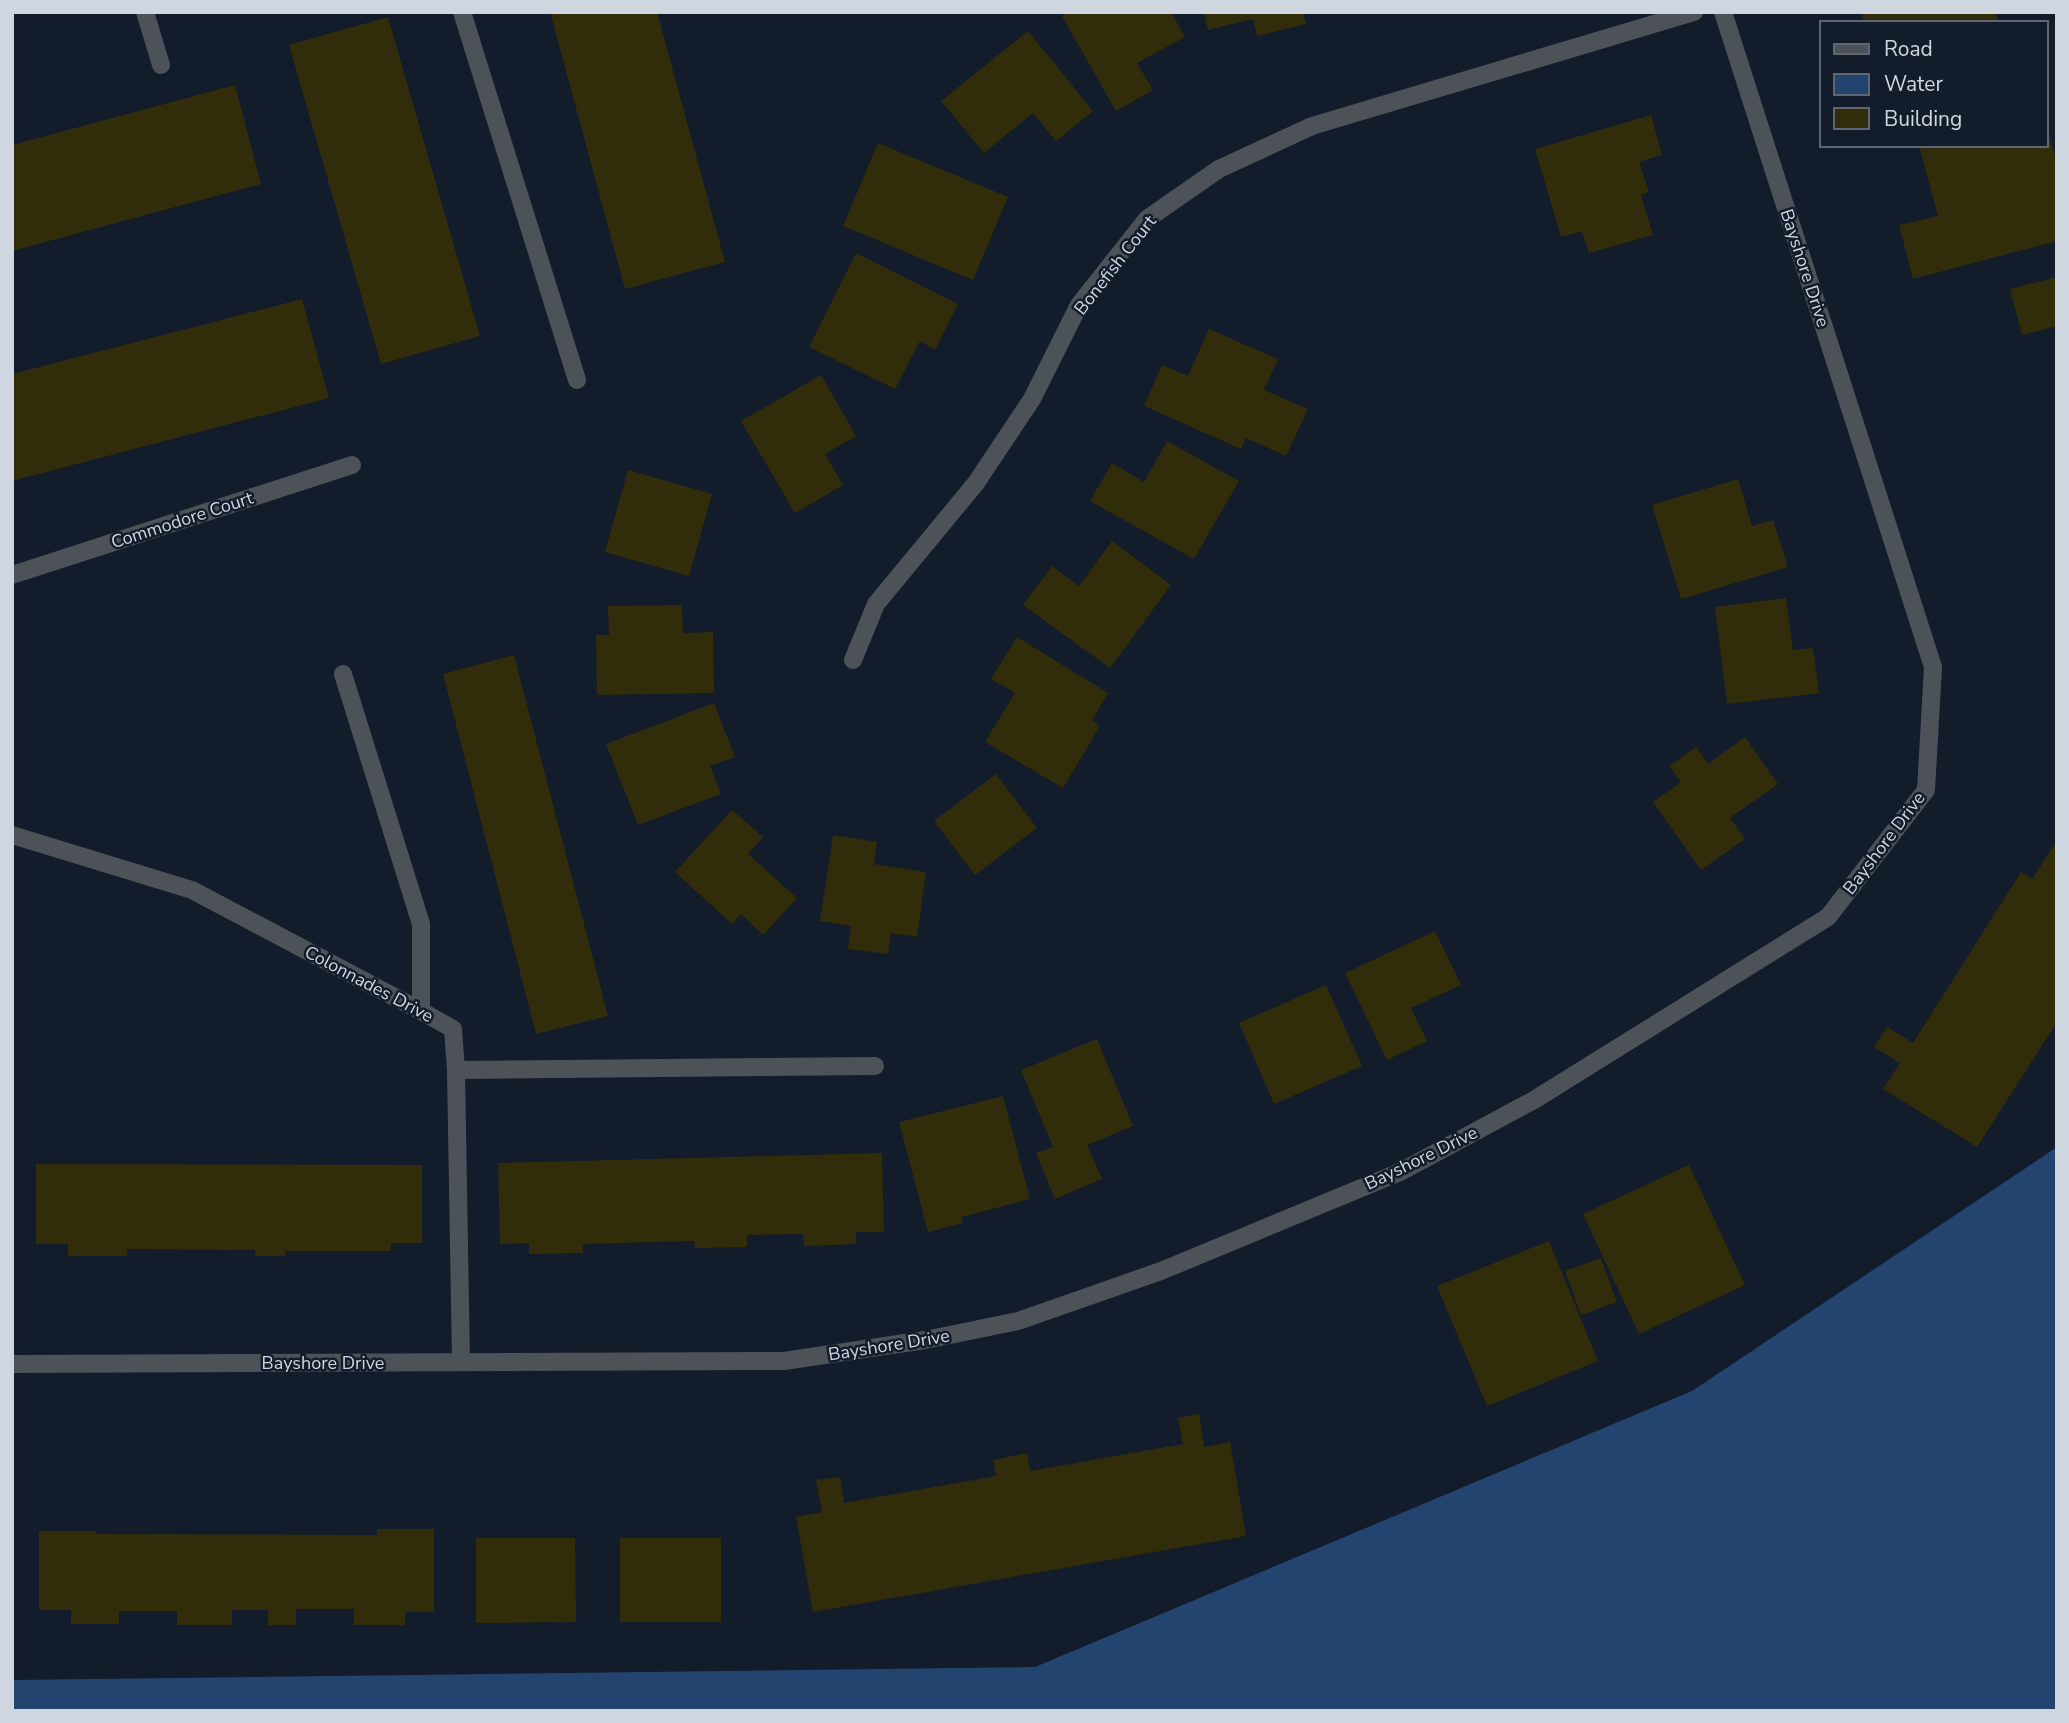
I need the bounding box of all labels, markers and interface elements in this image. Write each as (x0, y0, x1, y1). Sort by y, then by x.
legend (1820, 21, 2048, 147)
text: Road (1884, 35, 1933, 63)
text: Water (1884, 70, 1943, 98)
text: Building (1884, 105, 1962, 133)
street label: Bayshore Drive (1775, 206, 1835, 330)
street label: Bonefish Court (1068, 210, 1162, 320)
street label: Commodore Court (108, 485, 257, 554)
street label: Bayshore Drive (1837, 787, 1931, 899)
street label: Colonnades Drive (300, 940, 438, 1028)
street label: Bayshore Drive (1361, 1120, 1481, 1196)
street label: Bayshore Drive (826, 1324, 952, 1366)
street label: Bayshore Drive (262, 1351, 384, 1375)

